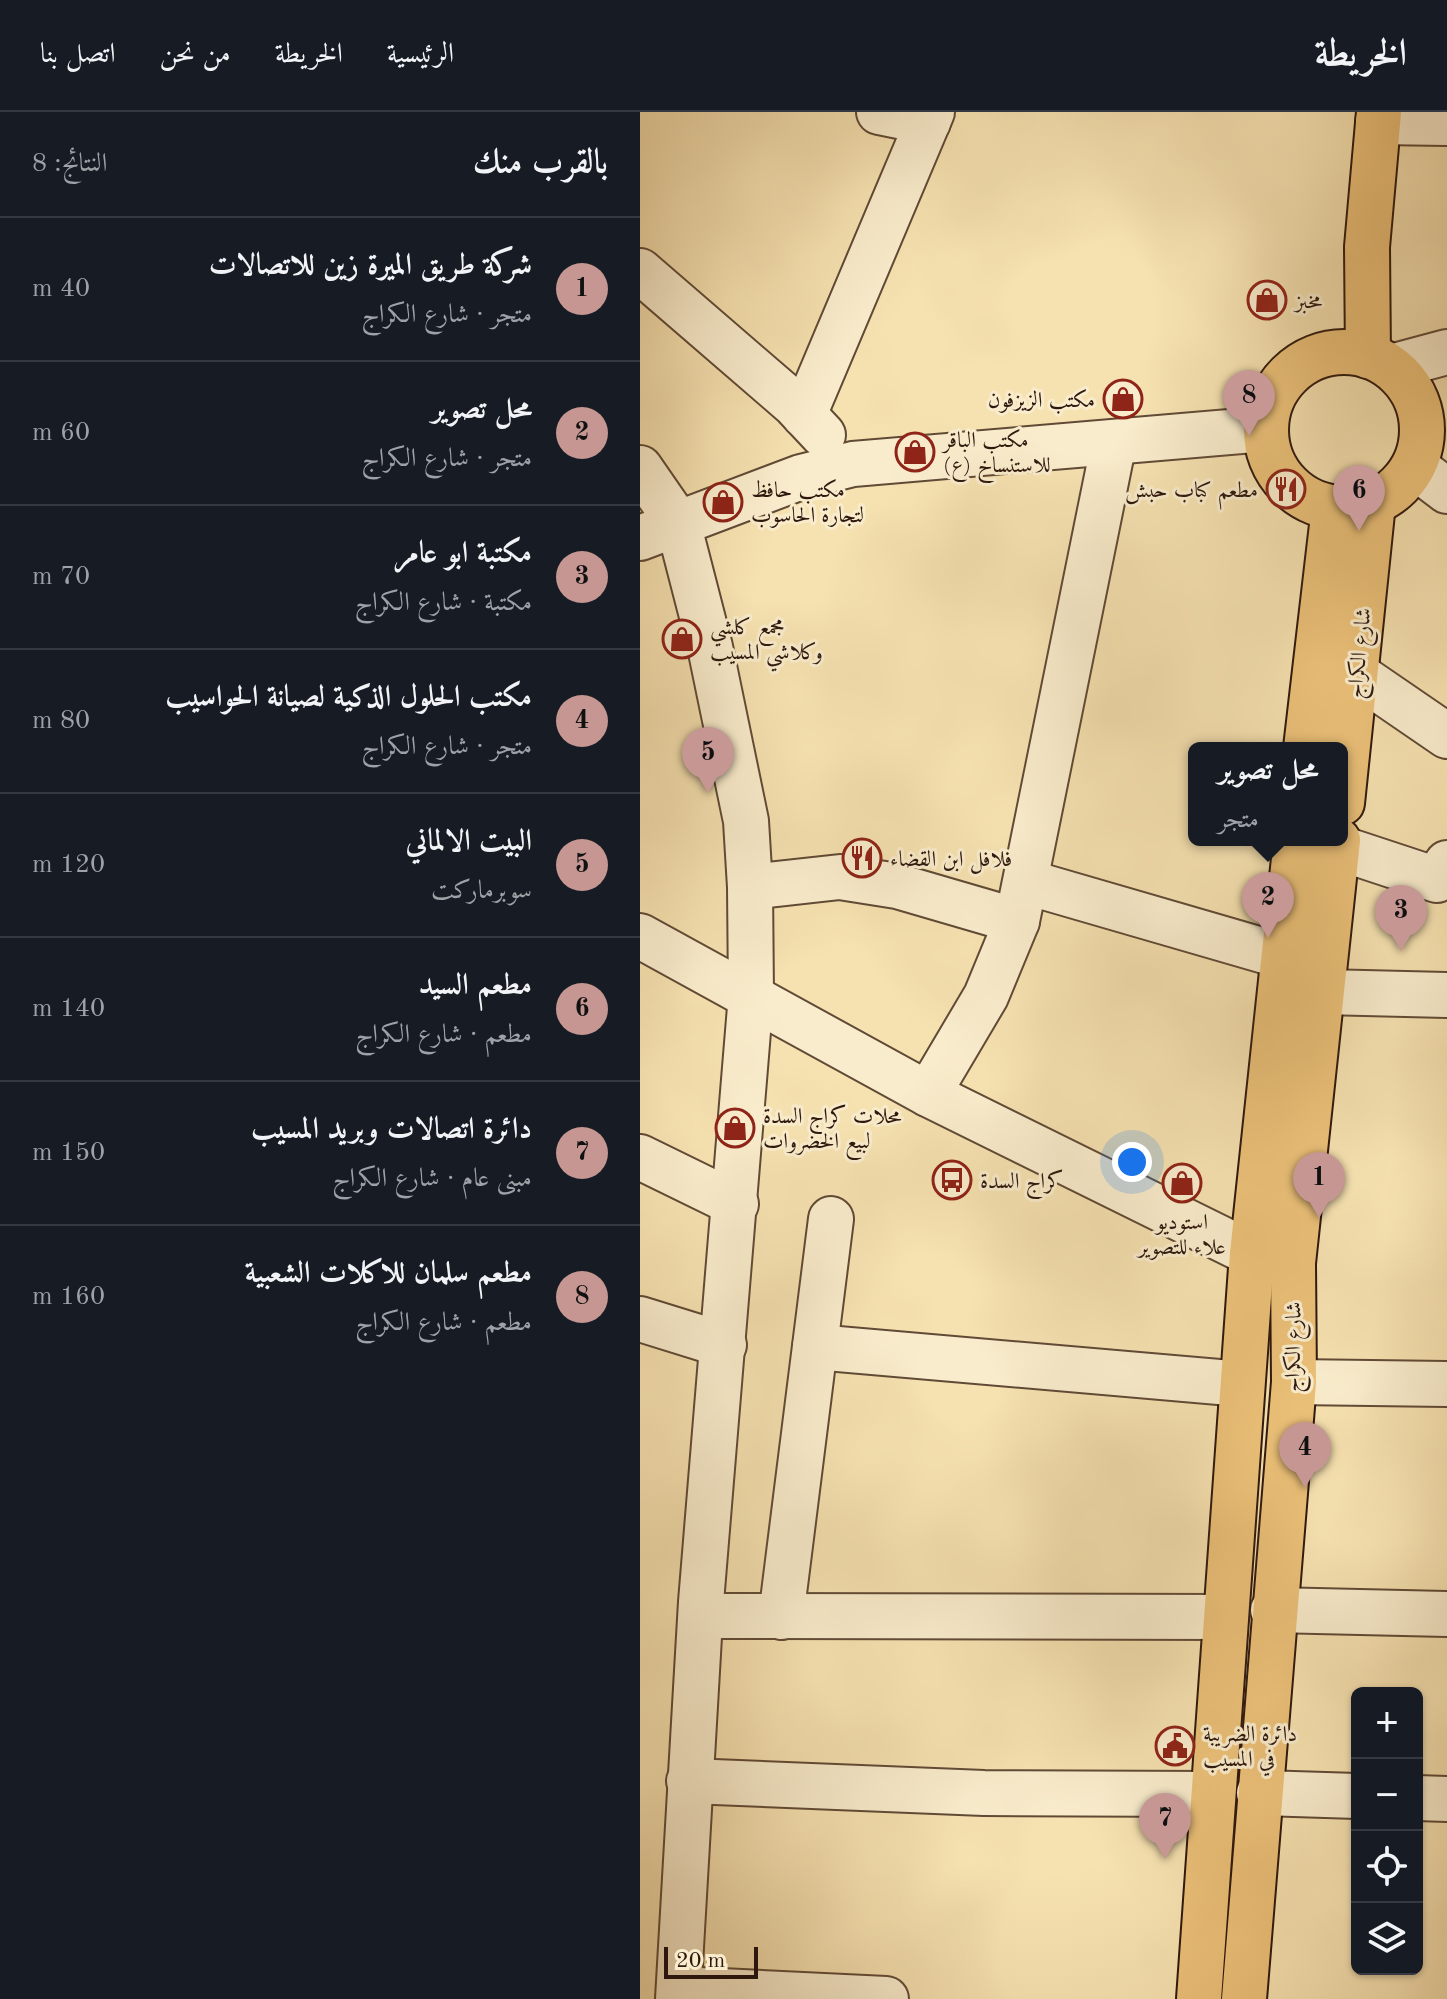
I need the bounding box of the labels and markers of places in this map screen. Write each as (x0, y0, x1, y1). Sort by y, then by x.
shop icon: مخبز (1246, 279, 1288, 321)
place label: مخبز (1293, 291, 1323, 314)
pin: 8 (1223, 370, 1275, 436)
shop icon: مكتب الزيزفون (1102, 378, 1144, 420)
place label: مكتب الزيزفون (988, 389, 1095, 414)
place label: مكتب الباقر (ع) للاستنساخ (941, 429, 1051, 484)
shop icon: مكتب الباقر (ع) للاستنساخ (894, 431, 936, 473)
pin: 6 (1333, 465, 1385, 531)
restaurant icon: مطعم كباب حبش (1265, 468, 1307, 510)
place label: مكتب حافظ لتجارة الحاسوب (751, 479, 864, 528)
place label: مطعم كباب حبش (1125, 480, 1258, 510)
shop icon: مكتب حافظ لتجارة الحاسوب (702, 481, 744, 523)
place label: مجمع كلشي وكلاشي المسيب (710, 616, 823, 672)
shop icon: مجمع كلشي وكلاشي المسيب (661, 618, 703, 660)
pin: 5 (682, 727, 734, 793)
restaurant icon: فلافل ابن القضاء (841, 837, 883, 879)
place label: فلافل ابن القضاء (890, 849, 1012, 874)
pin: 2 (1242, 872, 1294, 938)
pin: 3 (1375, 885, 1427, 951)
place label: محلات كراج السدة لبيع الخضروات (763, 1104, 902, 1160)
shop icon: محلات كراج السدة لبيع الخضروات (714, 1107, 756, 1149)
pin: 1 (1293, 1152, 1345, 1218)
bus stop icon: كراج السدة (931, 1159, 973, 1201)
shop icon: استوديو علاء للتصوير (1161, 1162, 1203, 1204)
place label: كراج السدة (980, 1169, 1064, 1200)
place label: استوديو علاء للتصوير (1136, 1212, 1226, 1260)
pin: 4 (1279, 1422, 1331, 1488)
place label: دائرة الضريبة في المسيب (1203, 1724, 1297, 1777)
public building icon: دائرة الضريبة في المسيب (1154, 1725, 1196, 1767)
pin: 7 (1139, 1793, 1191, 1859)

